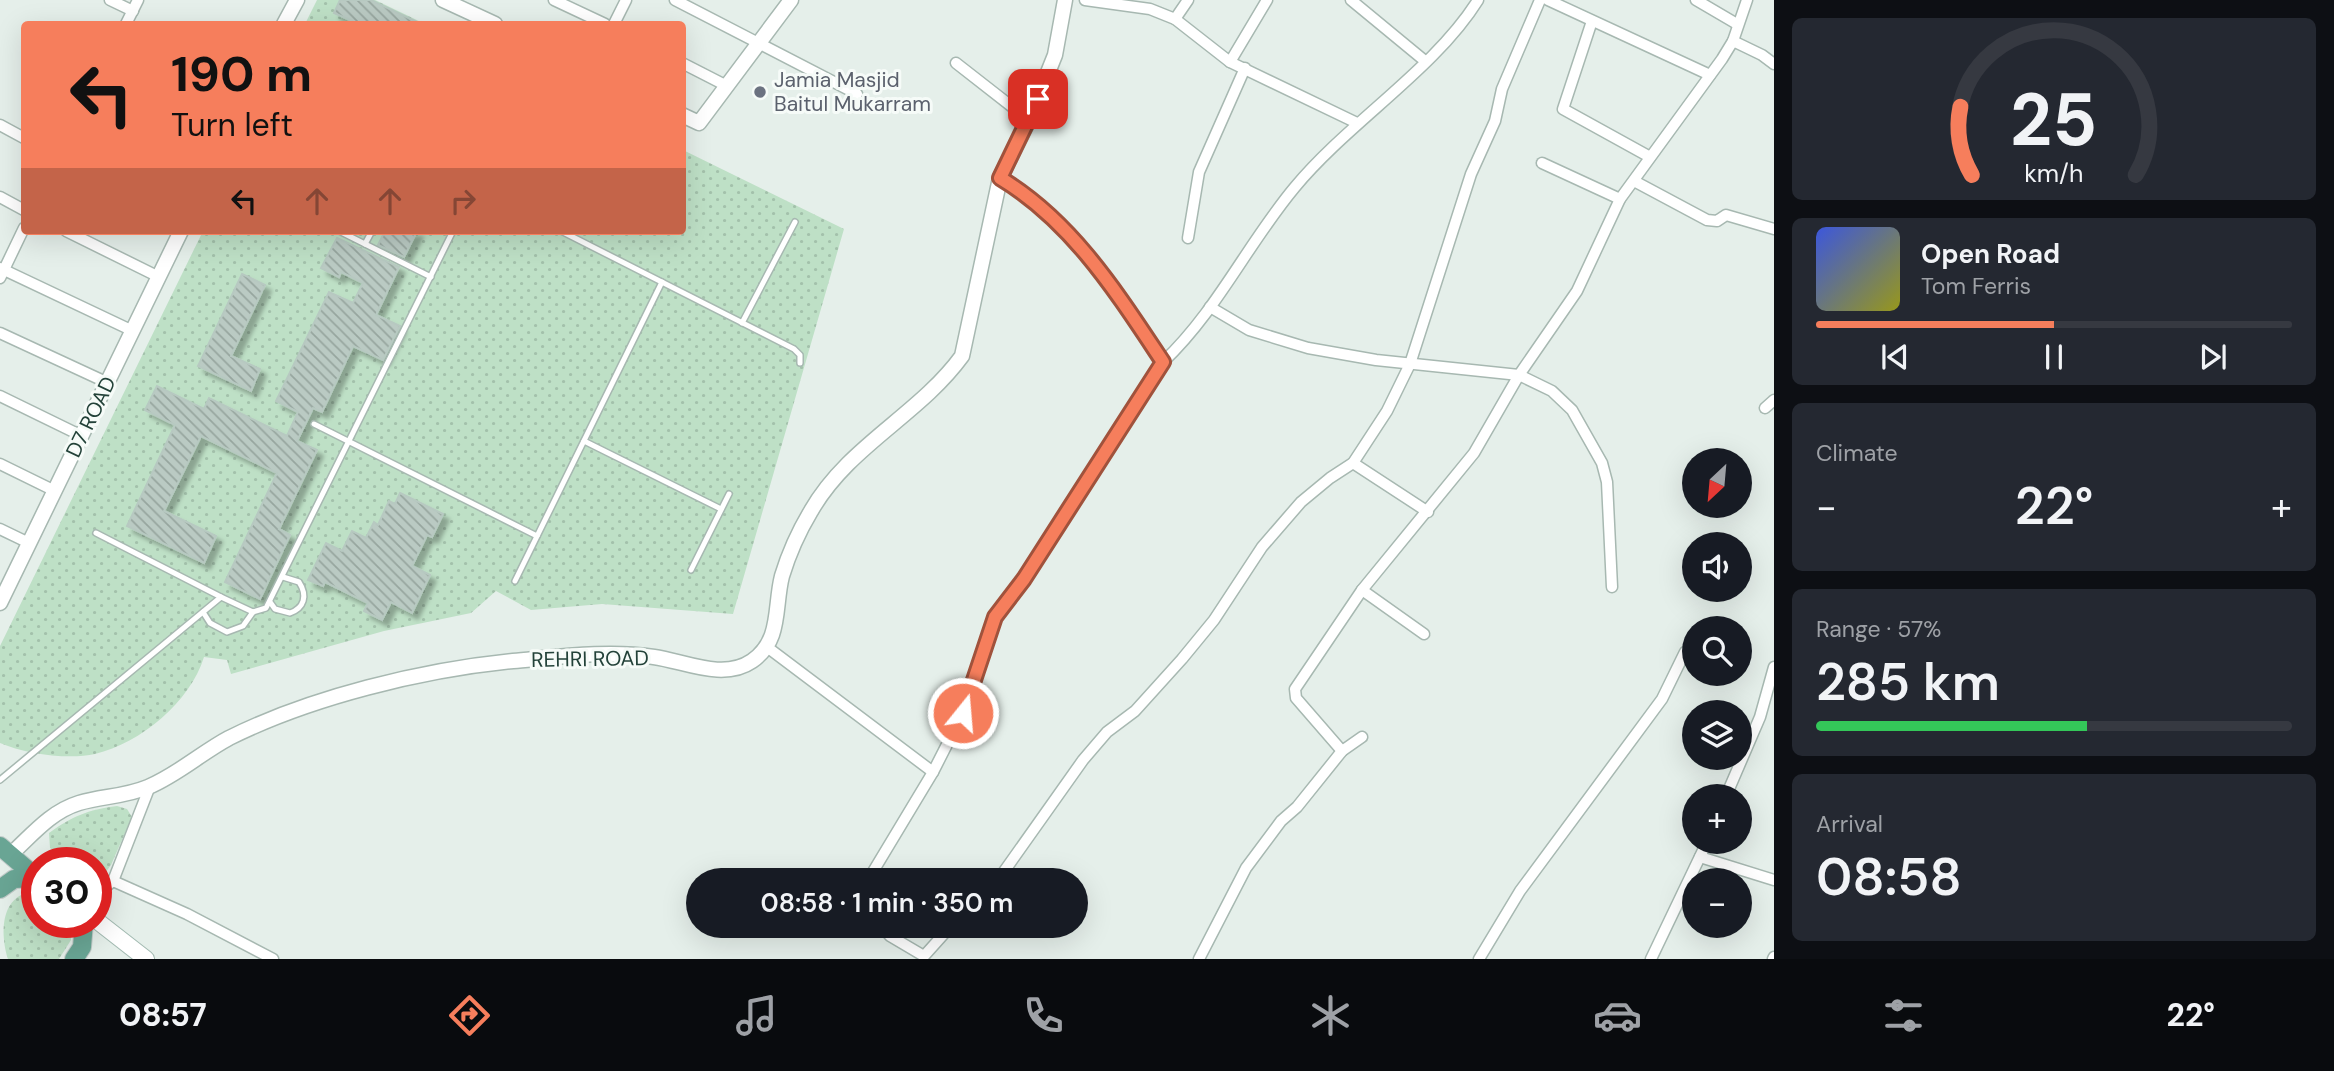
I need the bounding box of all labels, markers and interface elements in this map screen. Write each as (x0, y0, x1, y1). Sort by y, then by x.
text: 190 m (171, 42, 312, 106)
icon: left (56, 49, 147, 140)
place label: Jamia Masjid Baitul Mukarram (774, 66, 931, 118)
pin (1008, 69, 1068, 129)
text: 25 (2010, 73, 2098, 168)
icon: arrive (1019, 80, 1057, 118)
marker: Jamia Masjid Baitul Mukarram (752, 84, 768, 100)
text: Turn left (171, 104, 293, 146)
text: km/h (2024, 157, 2084, 190)
icon: left (225, 182, 263, 220)
icon: ahead (298, 182, 336, 220)
icon: ahead (371, 182, 409, 220)
icon: right (444, 182, 482, 220)
text: Open Road (1921, 237, 2060, 271)
text: Tom Ferris (1921, 271, 2031, 301)
icon: previous (1876, 338, 1914, 376)
icon: pause (2035, 338, 2073, 376)
icon: next (2194, 338, 2232, 376)
street label: D7 ROAD (59, 372, 123, 462)
text: Climate (1816, 438, 1898, 468)
north arrow (1682, 448, 1752, 518)
map controls (1682, 448, 1752, 938)
text: 22° (2015, 472, 2093, 540)
text: − (1816, 482, 1837, 532)
text: + (2271, 482, 2292, 532)
button: sound (1682, 532, 1752, 602)
text: Range · 57% (1816, 614, 1941, 644)
button: search (1682, 616, 1752, 686)
street label: REHRI ROAD (531, 644, 649, 674)
text: 285 km (1816, 648, 2000, 716)
position arrow (926, 676, 1000, 750)
button: layers (1682, 700, 1752, 770)
button: + (1682, 784, 1752, 854)
text: Arrival (1816, 809, 1883, 839)
text: 08:58 (1816, 843, 1962, 911)
speed limit sign: 30 (21, 847, 112, 938)
button: − (1682, 868, 1752, 938)
text: 08:58 · 1 min · 350 m (761, 886, 1013, 920)
icon: directions (445, 991, 494, 1040)
icon: music (732, 991, 781, 1040)
icon: phone (1019, 991, 1068, 1040)
icon: climate (1306, 991, 1355, 1040)
icon: car (1593, 991, 1642, 1040)
icon: filters (1879, 991, 1928, 1040)
text: 08:57 (119, 994, 207, 1036)
text: 22° (2166, 994, 2215, 1036)

